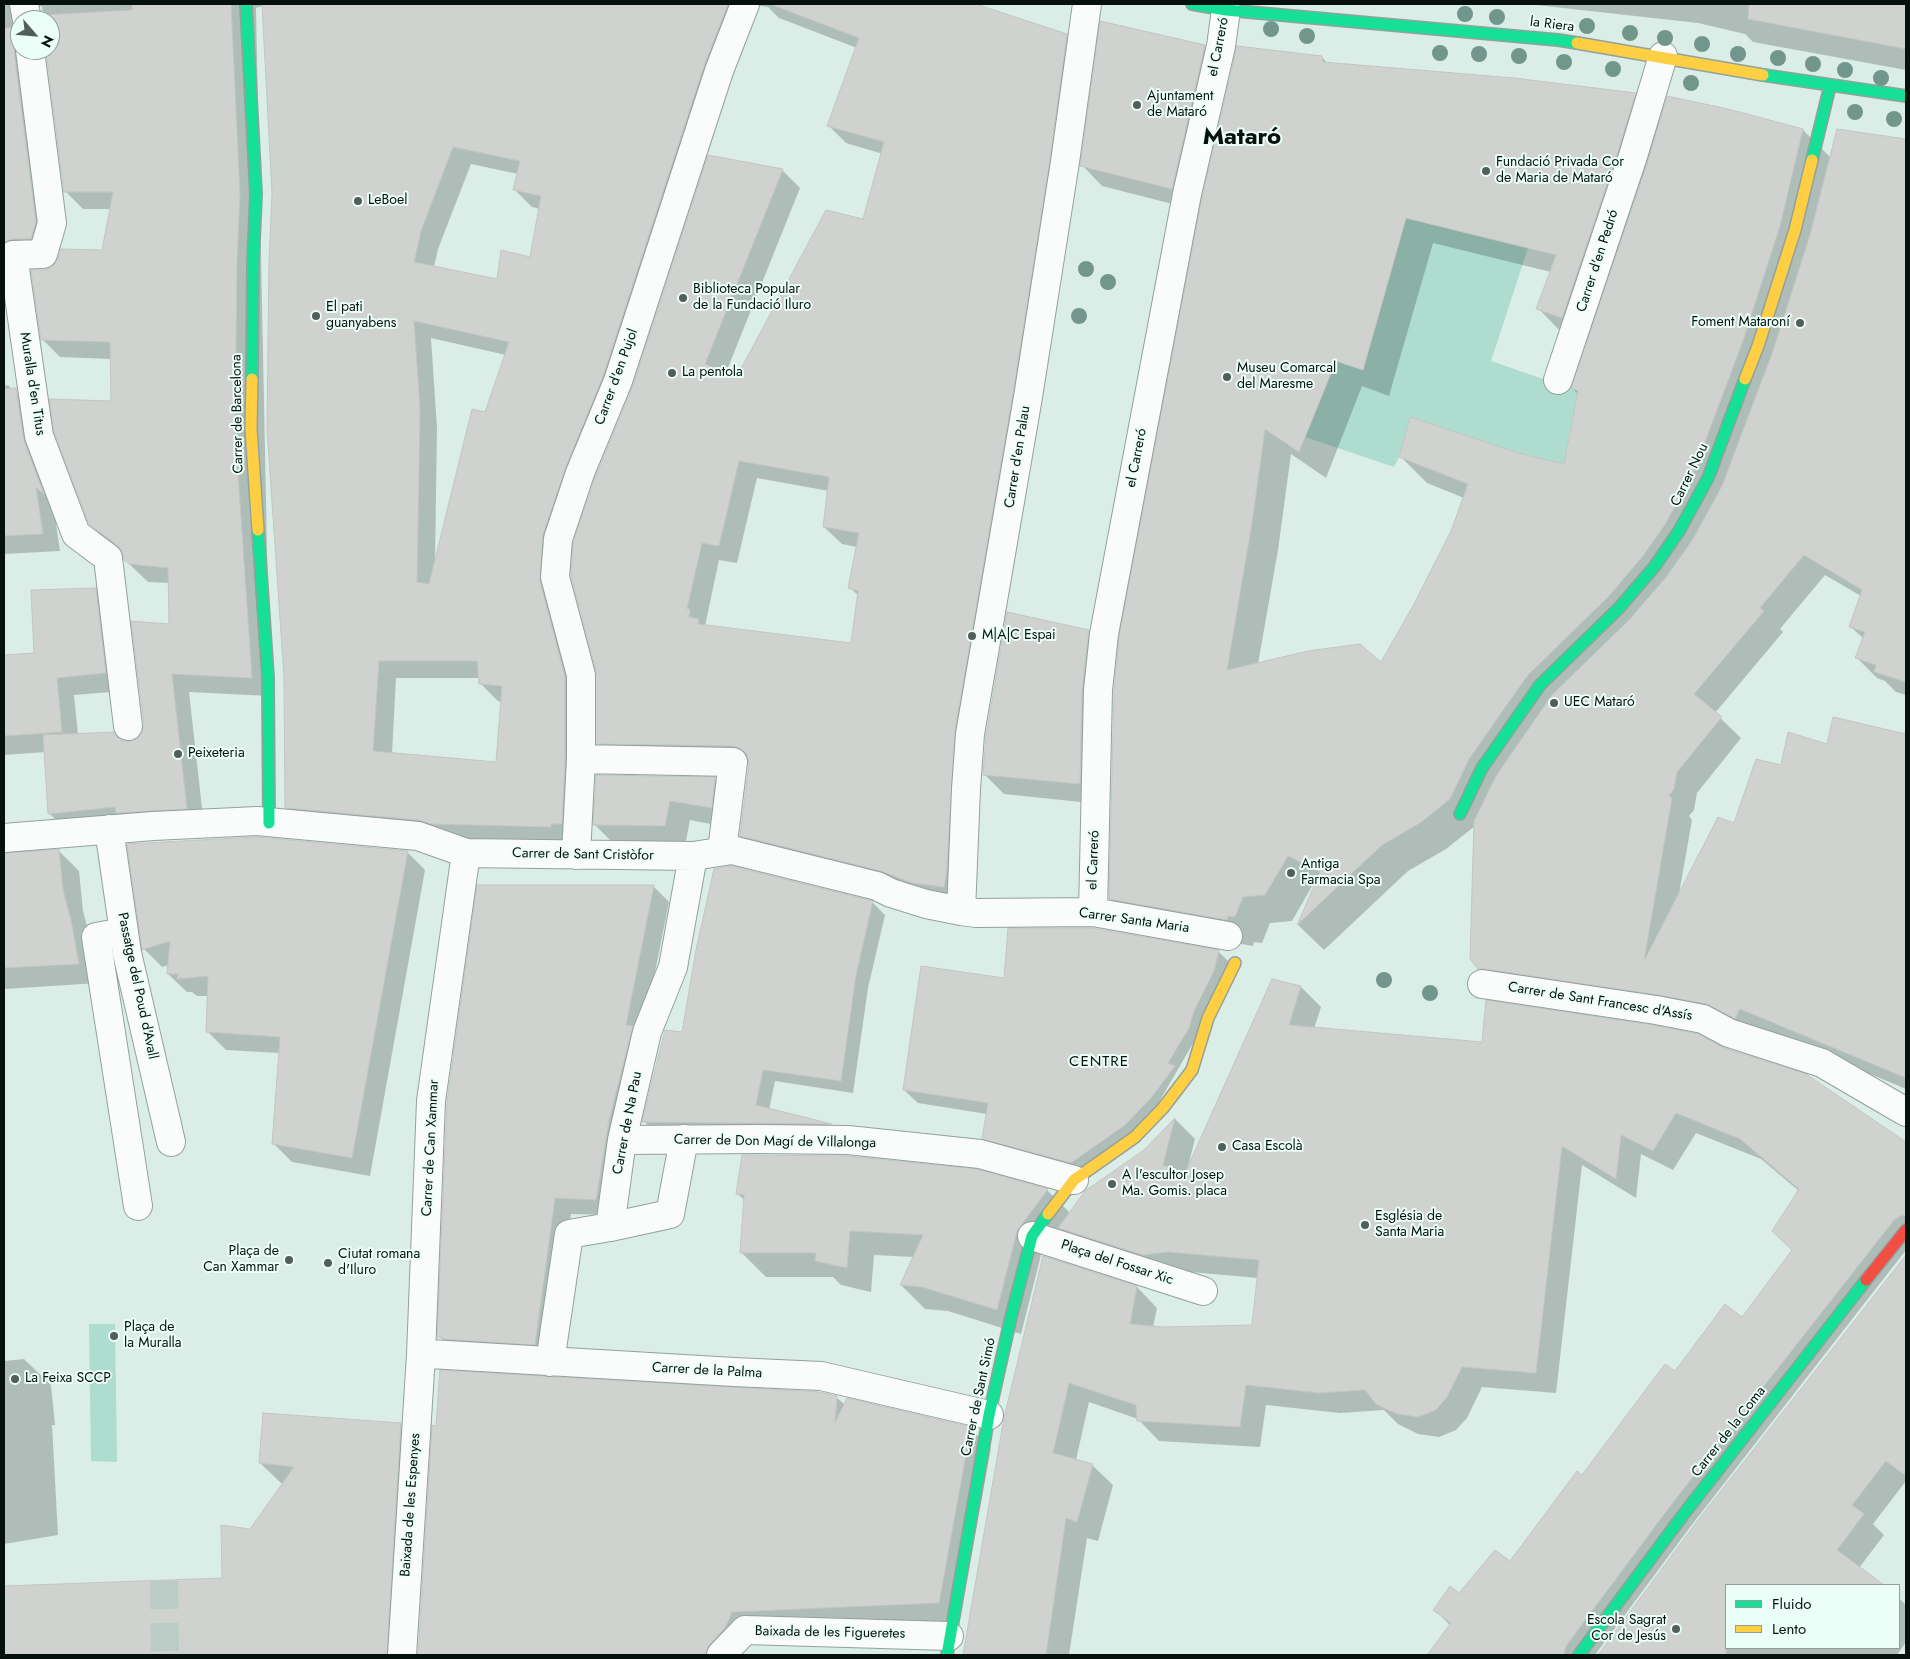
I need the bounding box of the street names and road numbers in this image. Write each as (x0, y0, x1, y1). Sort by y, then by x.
street label: la Riera (1529, 14, 1575, 36)
street label: el Carreró (1205, 16, 1233, 78)
street label: Carrer d'en Pedró (1574, 208, 1622, 314)
street label: Carrer d'en Pujol (592, 327, 642, 427)
street label: Muralla d'en Titus (16, 331, 48, 437)
street label: Carrer de Barcelona (229, 354, 247, 474)
street label: Carrer d'en Palau (1002, 405, 1034, 509)
street label: el Carreró (1123, 427, 1151, 489)
street label: Carrer Nou (1668, 441, 1712, 509)
street label: el Carreró (1085, 830, 1103, 890)
street label: Carrer de Sant Cristòfor (512, 845, 654, 865)
street label: Carrer Santa Maria (1078, 905, 1190, 937)
street label: Passatge del Poud d'Avall (113, 911, 161, 1061)
street label: Carrer de Sant Francesc d'Assís (1507, 979, 1693, 1025)
street label: Carrer de Na Pau (610, 1070, 646, 1176)
street label: Carrer de Can Xammar (419, 1079, 443, 1217)
street label: Carrer de Don Magí de Villalonga (674, 1132, 876, 1152)
street label: Plaça del Fossar Xic (1059, 1237, 1175, 1289)
street label: Carrer de Sant Simó (958, 1336, 1000, 1458)
street label: Carrer de la Palma (651, 1360, 763, 1382)
street label: Carrer de la Coma (1688, 1383, 1770, 1481)
street label: Baixada de les Espenyes (398, 1433, 424, 1577)
street label: Baixada de les Figueretes (755, 1623, 905, 1643)

